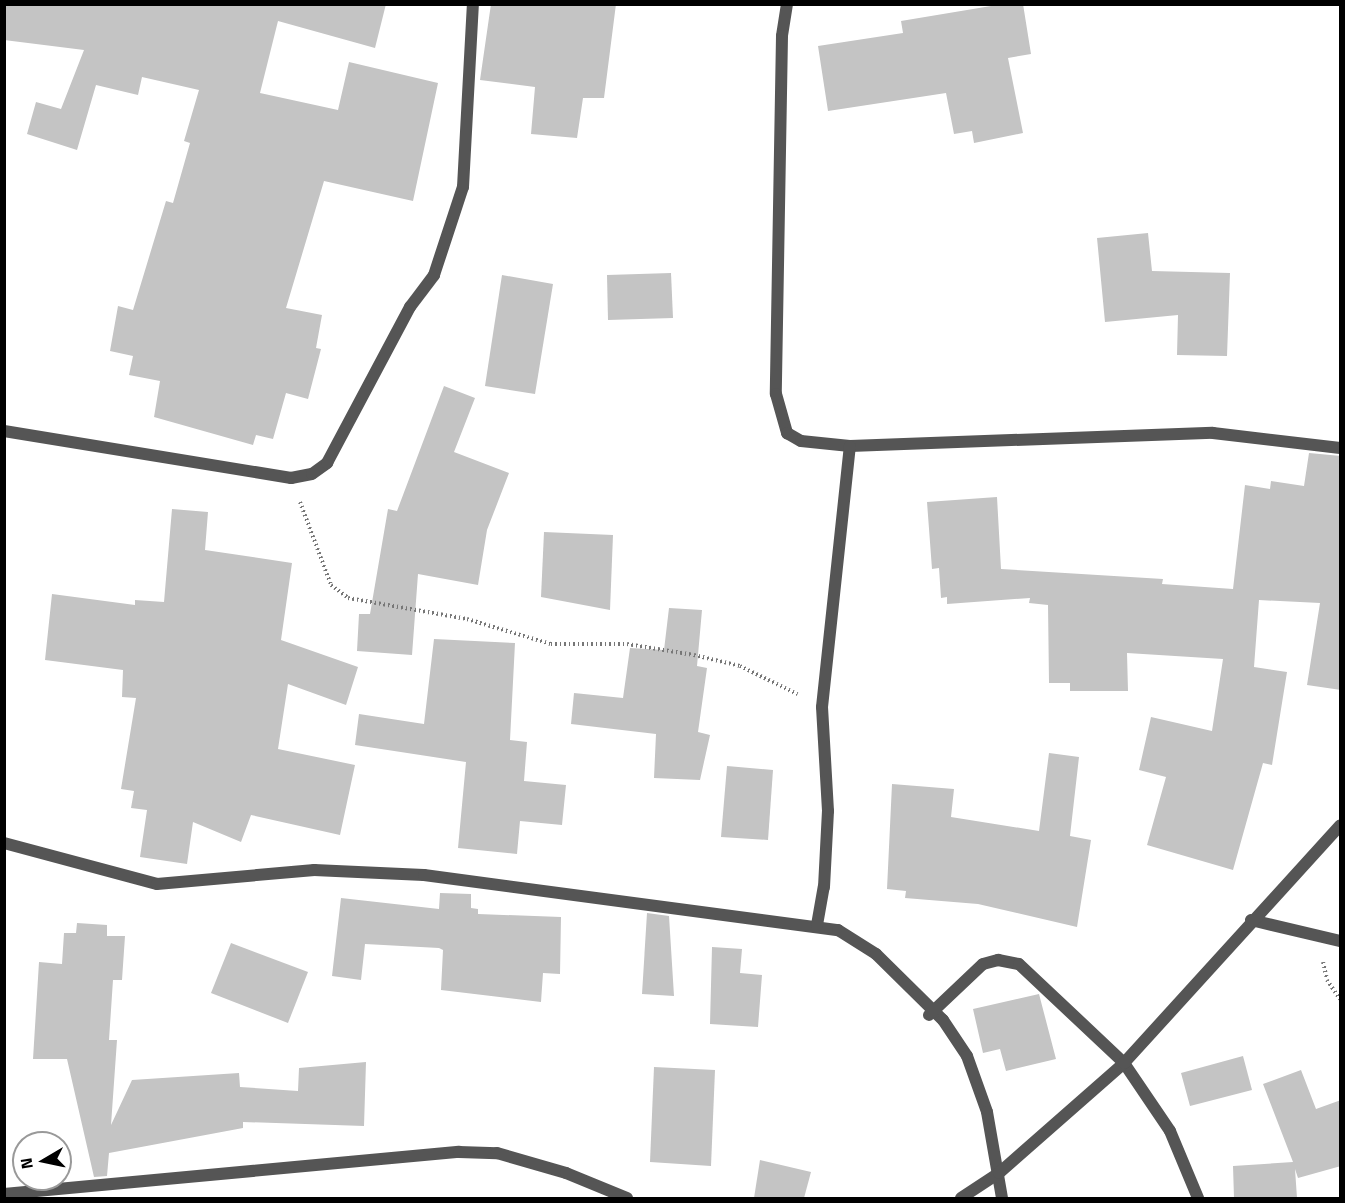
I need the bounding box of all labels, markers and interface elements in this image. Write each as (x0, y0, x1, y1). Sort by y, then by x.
north arrow (12, 1131, 72, 1191)
text: N (13, 1156, 39, 1171)

